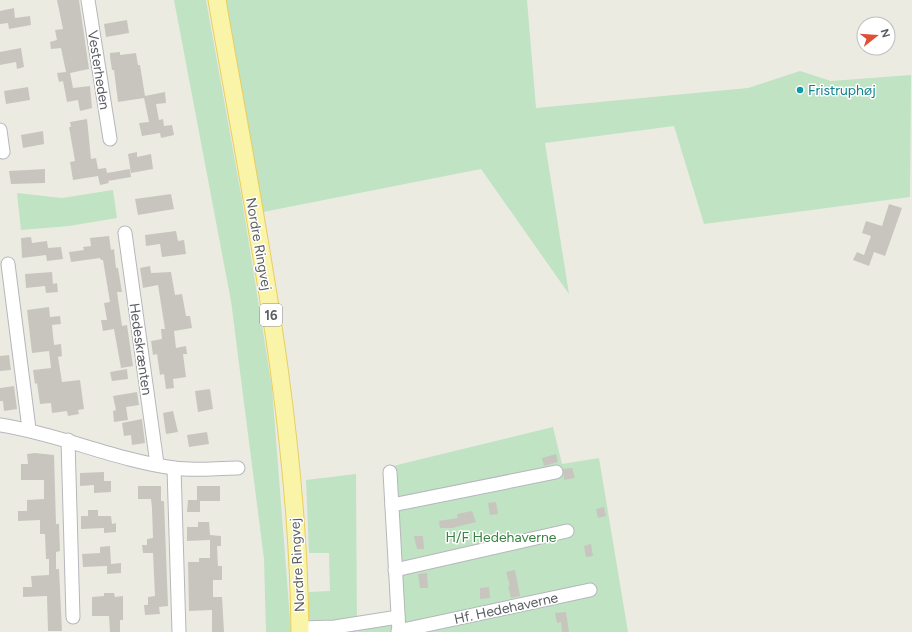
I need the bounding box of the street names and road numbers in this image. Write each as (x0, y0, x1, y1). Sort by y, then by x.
street label: Vesterheden (84, 29, 113, 111)
street label: Nordre Ringvej (242, 196, 275, 292)
street label: Hedeskrænten (126, 302, 155, 396)
road number: 16 (260, 304, 282, 326)
street label: Nordre Ringvej (287, 517, 308, 613)
street label: Hf. Hedehaverne (453, 589, 560, 628)

